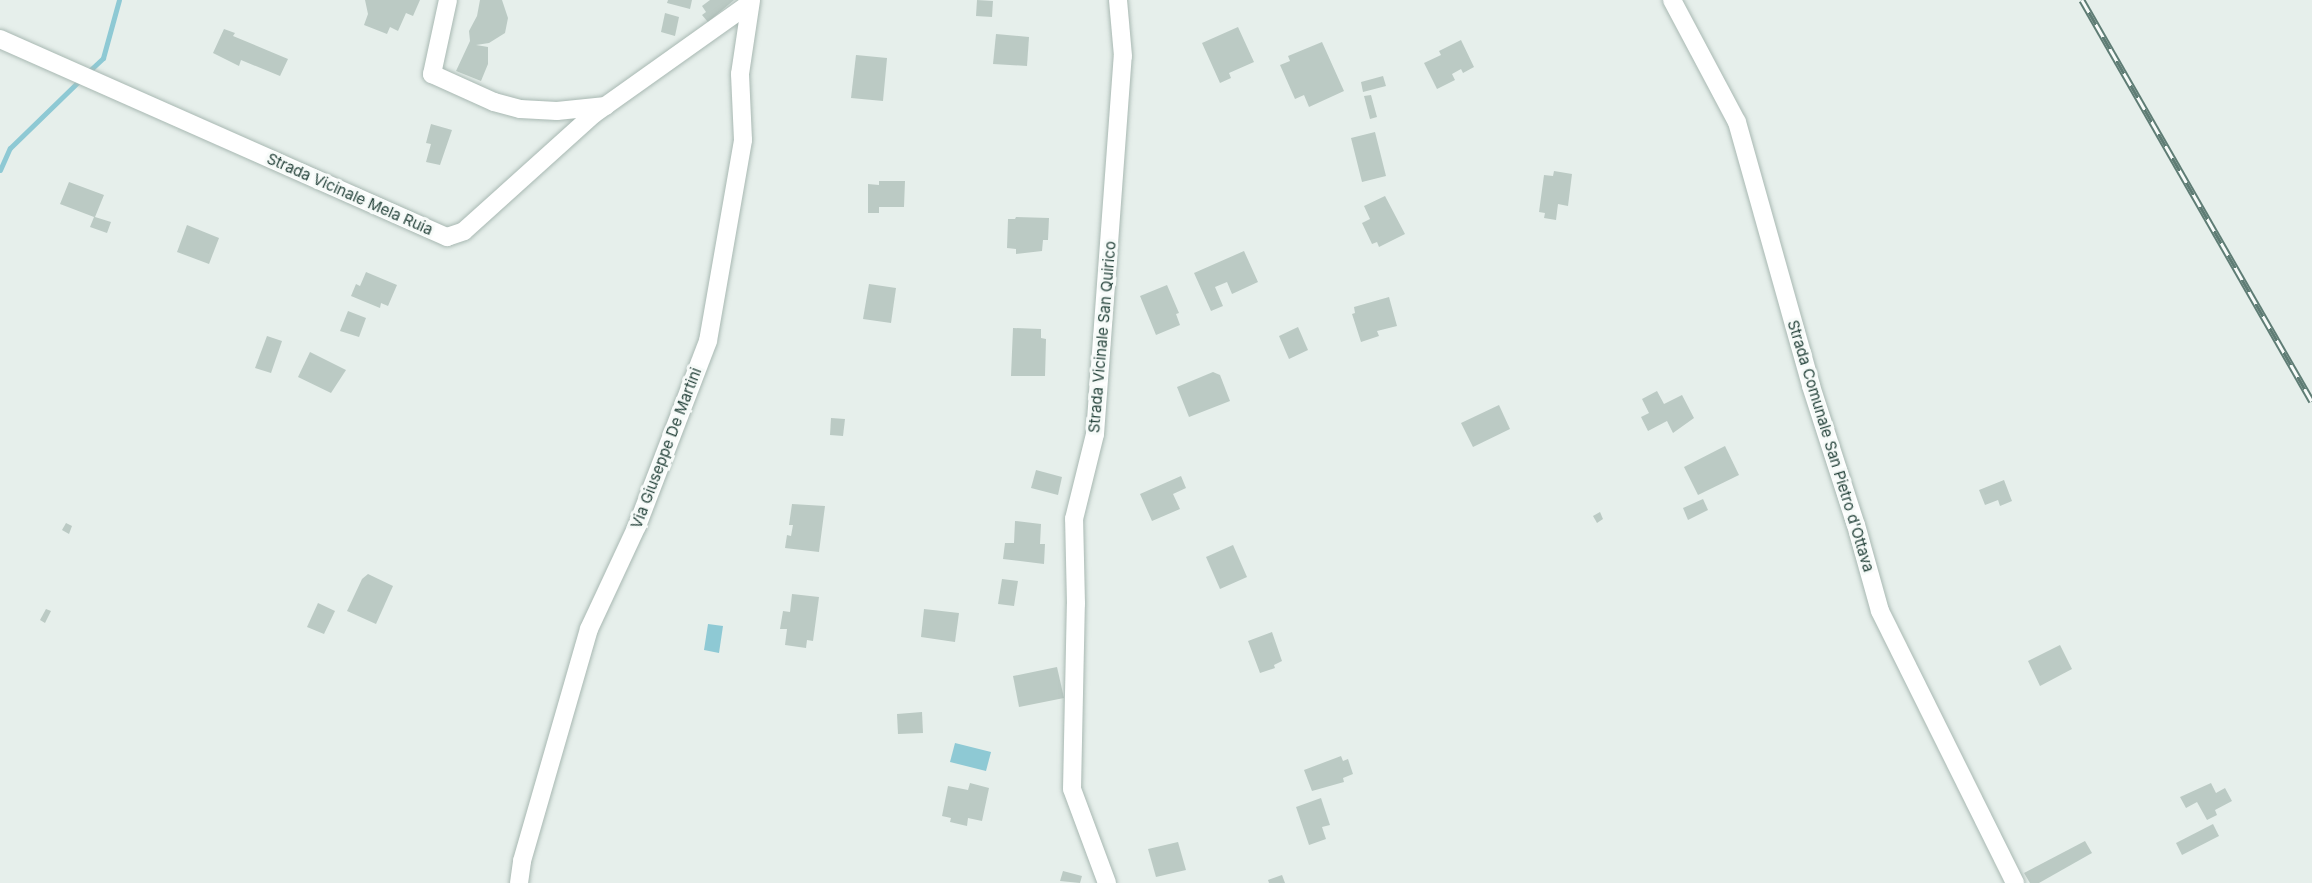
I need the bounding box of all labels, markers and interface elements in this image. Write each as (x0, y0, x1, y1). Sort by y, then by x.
street label: Strada Vicinale Mela Ruia (264, 149, 436, 239)
street label: Strada Vicinale San Quirico (1085, 240, 1119, 434)
street label: Strada Comunale San Pietro d'Ottava (1784, 318, 1878, 574)
street label: Via Giuseppe De Martini (627, 365, 705, 531)

